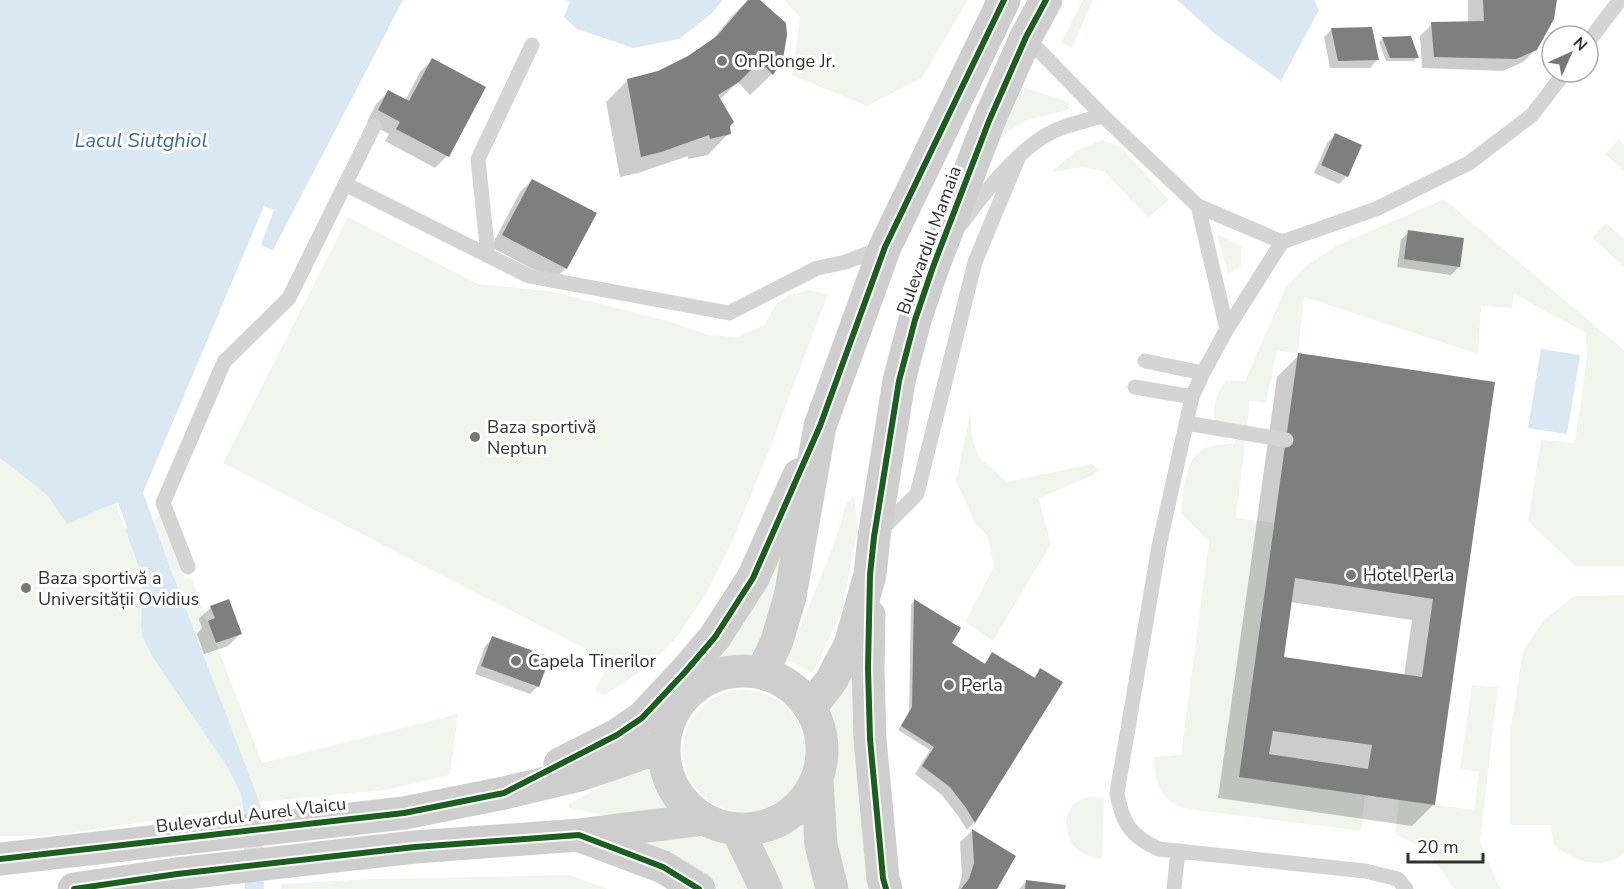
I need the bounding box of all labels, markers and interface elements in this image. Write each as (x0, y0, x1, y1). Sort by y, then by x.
north arrow (1540, 24, 1600, 84)
text: N (1568, 32, 1592, 56)
place label: OnPlonge Jr. (734, 49, 836, 73)
marker: OnPlonge Jr. (715, 54, 729, 68)
water label: Lacul Siutghiol (75, 127, 207, 154)
street label: Bulevardul Mamaia (891, 163, 967, 317)
place label: Baza sportivă Neptun (487, 415, 596, 460)
marker: Baza sportivă Neptun (468, 430, 482, 444)
place label: Hotel Perla (1363, 563, 1454, 587)
place label: Baza sportivă a Universității Ovidius (38, 566, 199, 611)
marker: Hotel Perla (1344, 568, 1358, 582)
marker: Baza sportivă a Universității Ovidius (19, 581, 33, 595)
place label: Capela Tinerilor (528, 649, 657, 673)
marker: Capela Tinerilor (509, 654, 523, 668)
place label: Perla (961, 673, 1003, 697)
marker: Perla (942, 678, 956, 692)
street label: Bulevardul Aurel Vlaicu (155, 791, 347, 839)
scale bar (1408, 826, 1483, 864)
text: 20 m (1417, 835, 1459, 859)

